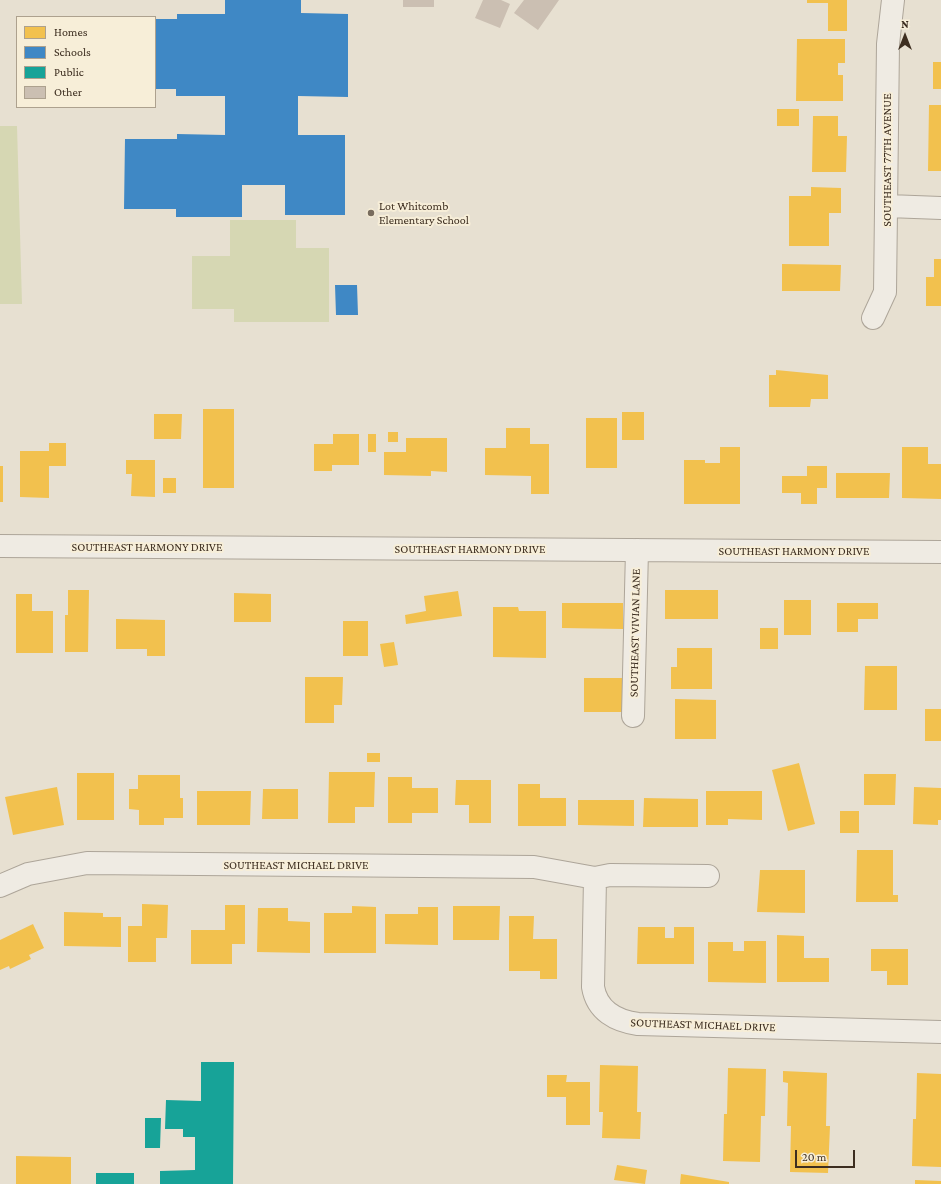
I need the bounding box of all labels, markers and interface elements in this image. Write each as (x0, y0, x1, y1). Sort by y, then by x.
legend (16, 16, 156, 108)
north arrow (885, 16, 925, 56)
text: N (901, 18, 909, 30)
text: Homes (54, 25, 87, 39)
text: Schools (54, 45, 91, 59)
text: Public (54, 65, 84, 79)
text: Other (54, 85, 82, 99)
street label: SOUTHEAST 77TH AVENUE (880, 93, 894, 227)
place label: Lot Whitcomb Elementary School (379, 199, 469, 227)
marker: Lot Whitcomb Elementary School (366, 208, 376, 218)
street label: SOUTHEAST HARMONY DRIVE (72, 540, 222, 554)
street label: SOUTHEAST HARMONY DRIVE (395, 542, 545, 556)
street label: SOUTHEAST HARMONY DRIVE (719, 544, 869, 558)
street label: SOUTHEAST VIVIAN LANE (627, 569, 643, 697)
street label: SOUTHEAST MICHAEL DRIVE (223, 858, 369, 872)
street label: SOUTHEAST MICHAEL DRIVE (630, 1015, 776, 1035)
scale bar (797, 1142, 857, 1168)
text: 20 m (802, 1150, 826, 1164)

